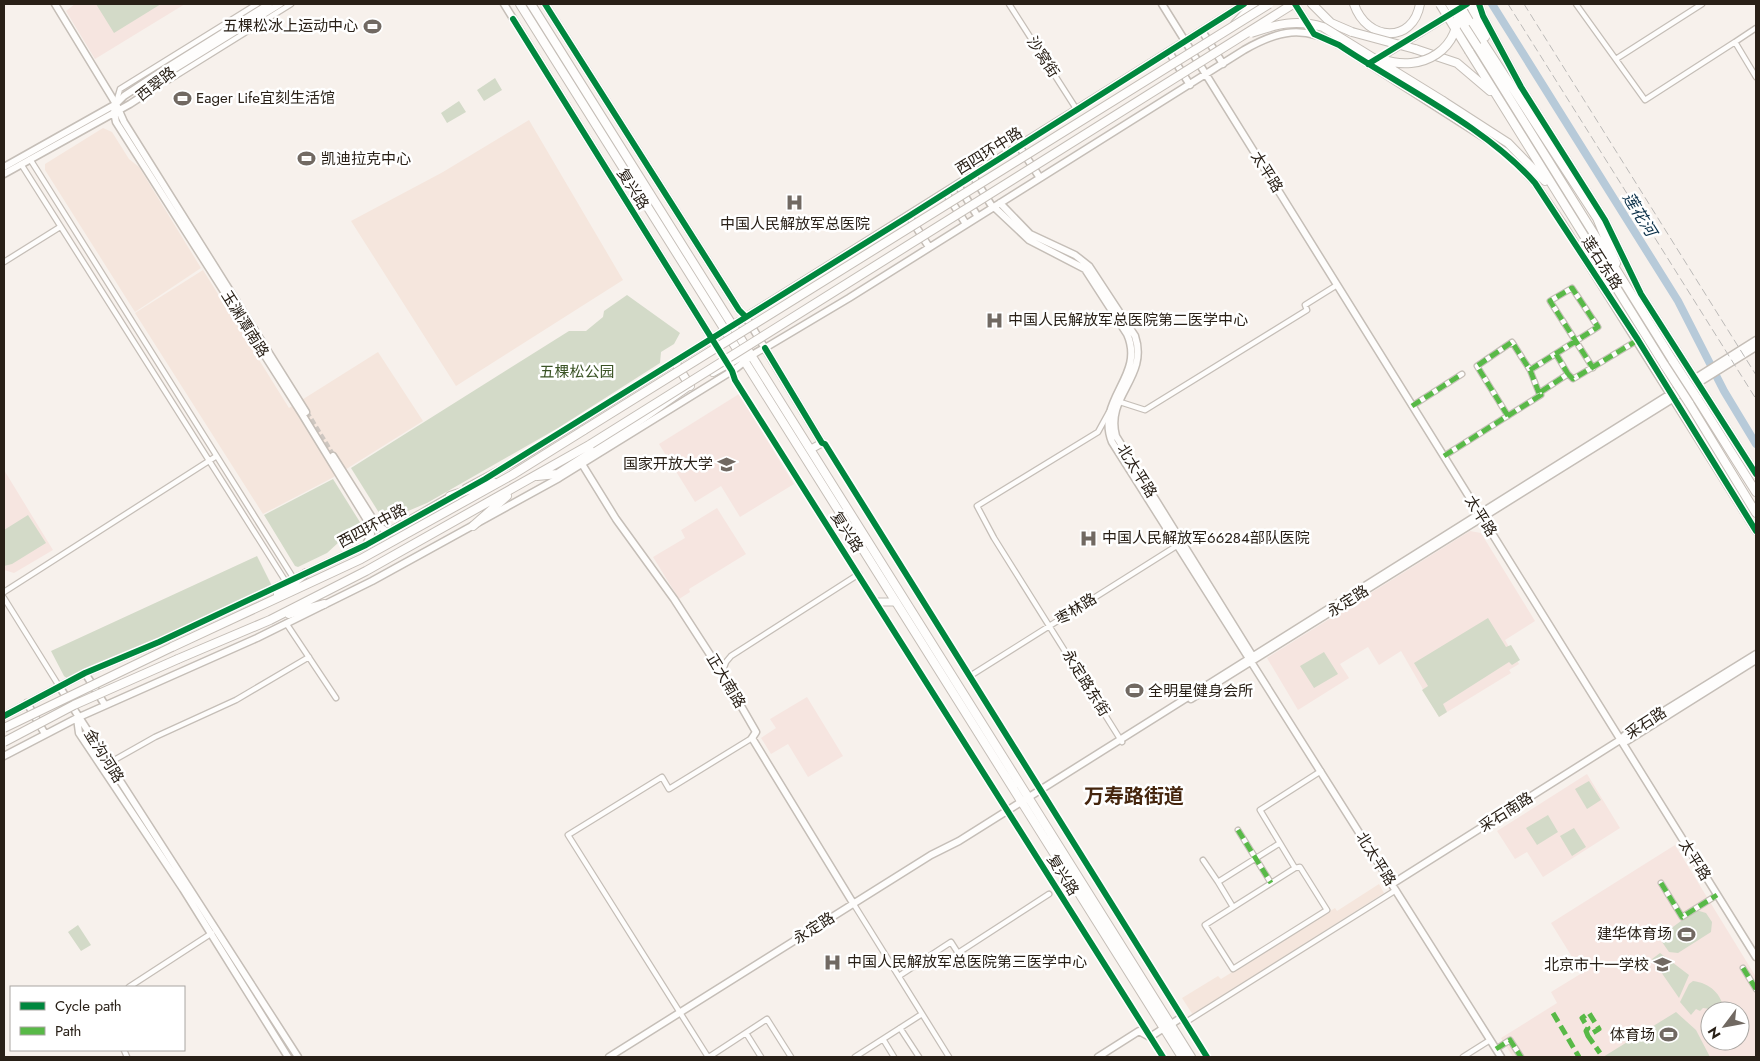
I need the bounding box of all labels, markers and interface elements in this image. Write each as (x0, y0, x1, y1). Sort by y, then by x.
place label: 五棵松冰上运动中心 (223, 15, 358, 37)
sports icon: 五棵松冰上运动中心 (362, 16, 382, 36)
street label: 沙窝街 (1022, 32, 1064, 82)
street label: 西翠路 (131, 61, 181, 107)
place label: Eager Life宜刻生活馆 (196, 87, 335, 109)
sports icon: Eager Life宜刻生活馆 (172, 88, 192, 108)
street label: 西四环中路 (951, 122, 1027, 180)
street label: 太平路 (1246, 147, 1288, 197)
place label: 凯迪拉克中心 (321, 148, 411, 170)
sports icon: 凯迪拉克中心 (297, 149, 317, 169)
street label: 复兴路 (612, 164, 654, 214)
water label: 莲花河 (1617, 188, 1664, 243)
hospital icon: 中国人民解放军总医院 (785, 193, 805, 213)
place label: 中国人民解放军总医院 (720, 213, 870, 235)
street label: 莲石东路 (1576, 232, 1628, 294)
street label: 玉渊潭南路 (216, 286, 274, 362)
place label: 中国人民解放军总医院第二医学中心 (1008, 309, 1248, 331)
hospital icon: 中国人民解放军总医院第二医学中心 (984, 310, 1004, 330)
park label: 五棵松公园 (539, 361, 615, 383)
street label: 北太平路 (1112, 440, 1162, 502)
place label: 国家开放大学 (623, 453, 713, 475)
school or university icon: 国家开放大学 (717, 454, 737, 474)
street label: 太平路 (1460, 491, 1502, 541)
street label: 西四环中路 (334, 499, 410, 553)
street label: 复兴路 (826, 507, 868, 557)
place label: 中国人民解放军66284部队医院 (1102, 527, 1310, 549)
hospital icon: 中国人民解放军66284部队医院 (1078, 528, 1098, 548)
street label: 永定路 (1323, 580, 1373, 622)
street label: 枣林路 (1051, 588, 1101, 630)
street label: 永定路东街 (1057, 645, 1115, 721)
street label: 正大南路 (701, 650, 751, 712)
place label: 全明星健身会所 (1148, 680, 1253, 702)
sports icon: 全明星健身会所 (1124, 681, 1144, 701)
street label: 采石路 (1621, 702, 1671, 744)
street label: 金沟河路 (79, 725, 129, 787)
district label: 万寿路街道 (1084, 782, 1184, 811)
street label: 采石南路 (1475, 787, 1537, 837)
street label: 北太平路 (1351, 828, 1401, 890)
street label: 太平路 (1674, 835, 1716, 885)
street label: 复兴路 (1042, 850, 1084, 900)
street label: 永定路 (789, 907, 839, 949)
place label: 建华体育场 (1597, 923, 1672, 945)
sports icon: 建华体育场 (1676, 924, 1696, 944)
place label: 中国人民解放军总医院第三医学中心 (847, 951, 1087, 973)
hospital icon: 中国人民解放军总医院第三医学中心 (823, 952, 843, 972)
place label: 北京市十一学校 (1544, 954, 1649, 976)
school or university icon: 北京市十一学校 (1653, 955, 1673, 975)
legend (10, 986, 185, 1051)
text: Cycle path (55, 995, 122, 1017)
north arrow (1700, 1001, 1750, 1051)
text: Path (55, 1020, 81, 1042)
text: N (1703, 1023, 1725, 1043)
place label: 体育场 (1610, 1024, 1655, 1046)
sports icon: 体育场 (1659, 1025, 1679, 1045)

